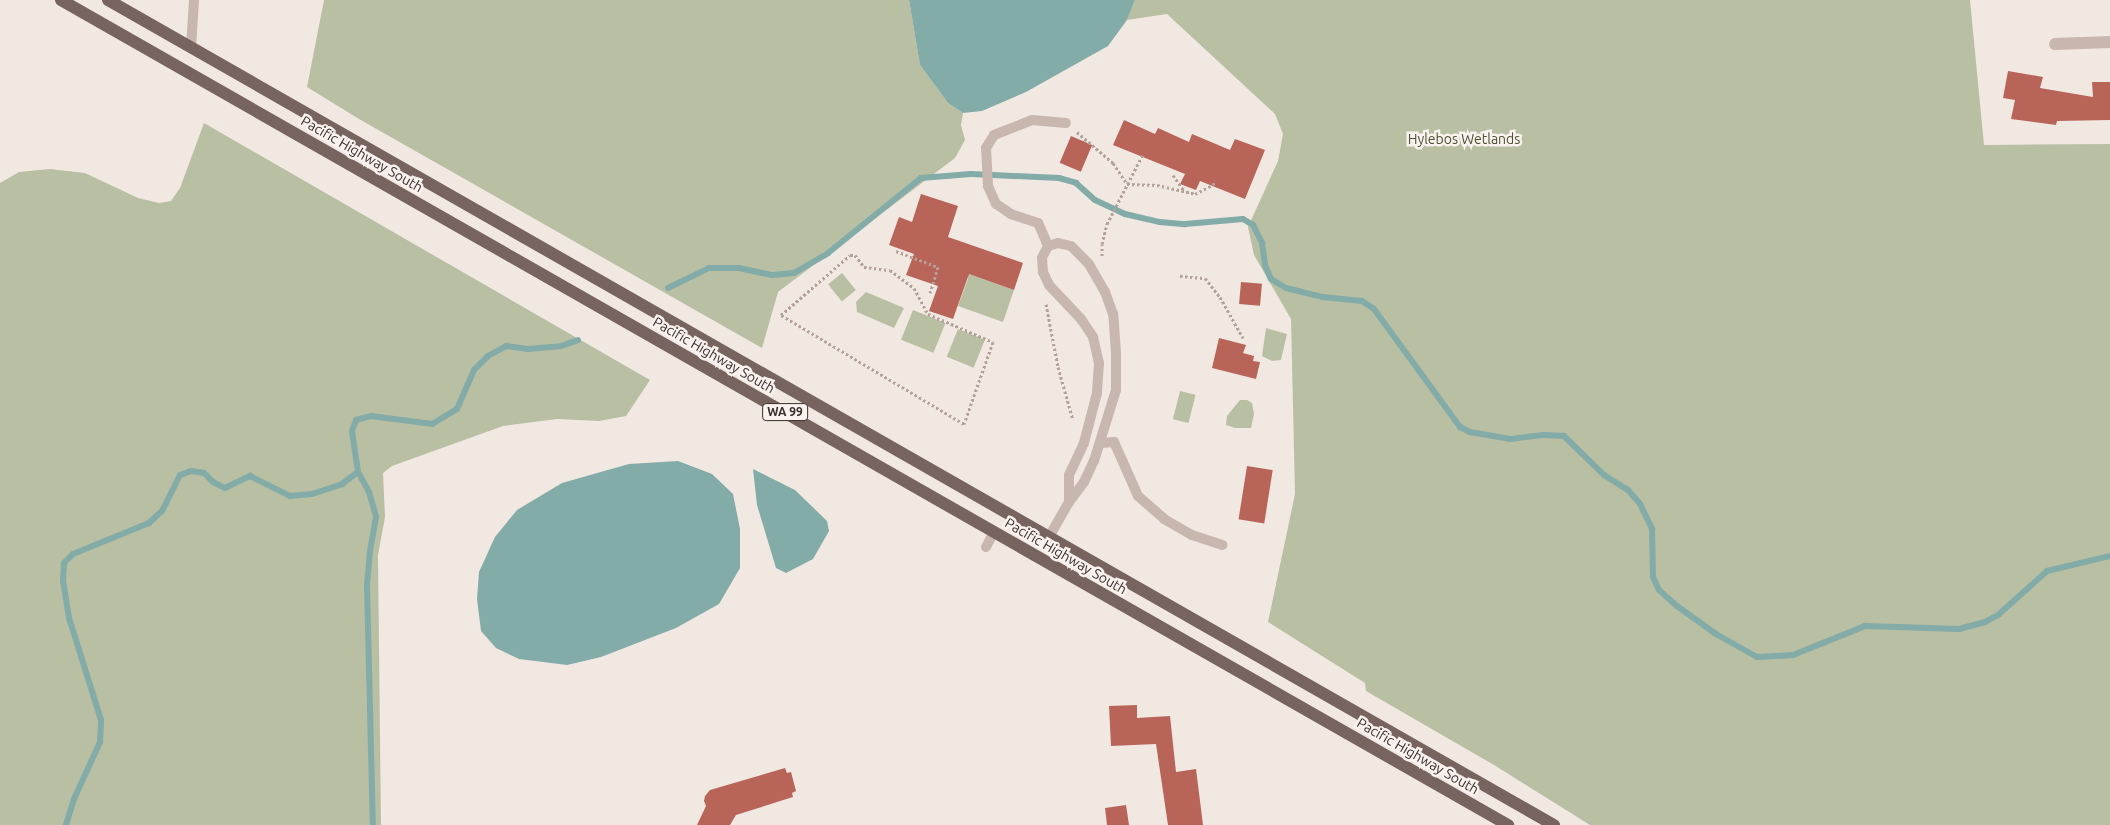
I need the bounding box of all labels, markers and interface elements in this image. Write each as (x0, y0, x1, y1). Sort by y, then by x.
street label: Pacific Highway South (298, 112, 426, 196)
park label: Hylebos Wetlands (1408, 131, 1520, 147)
street label: Pacific Highway South (650, 313, 778, 397)
road number: WA 99 (761, 402, 809, 422)
street label: Pacific Highway South (1002, 514, 1130, 598)
street label: Pacific Highway South (1354, 714, 1482, 798)

